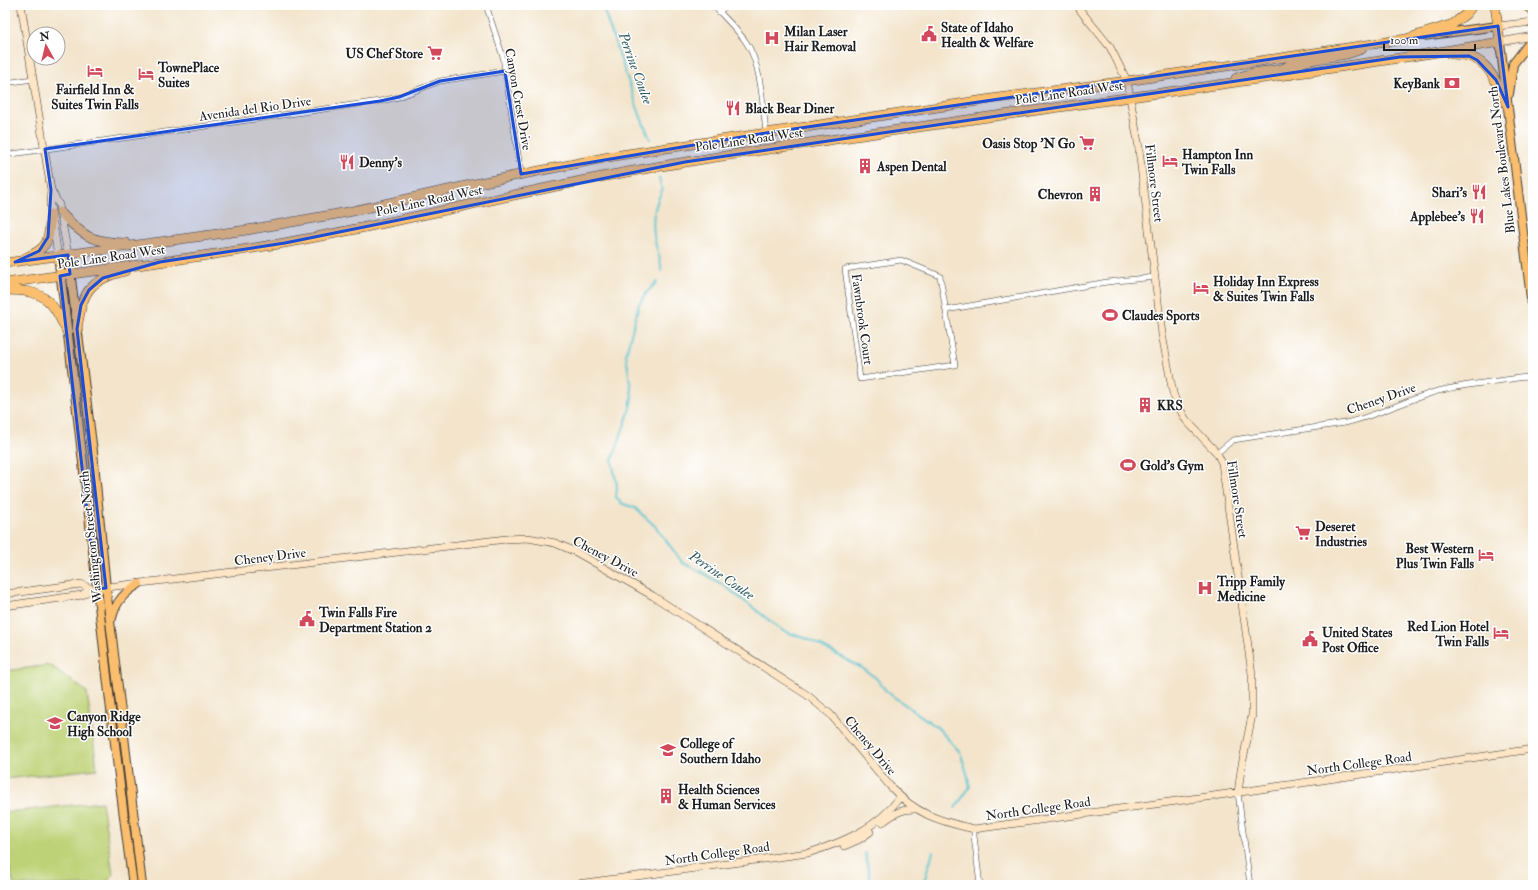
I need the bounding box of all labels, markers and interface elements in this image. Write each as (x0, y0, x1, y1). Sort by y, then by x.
place label: State of Idaho Health & Welfare (941, 20, 1034, 51)
place label: Milan Laser Hair Removal (783, 24, 857, 55)
public building icon: State of Idaho Health & Welfare (920, 25, 938, 43)
north arrow (26, 26, 66, 66)
scale bar (1384, 26, 1475, 52)
text: N (38, 29, 52, 44)
water label: Perrine Coulee (614, 29, 657, 107)
hospital icon: Milan Laser Hair Removal (763, 29, 781, 47)
text: 100 m (1390, 33, 1419, 48)
supermarket icon: US Chef Store (426, 44, 444, 62)
place label: US Chef Store (346, 46, 424, 62)
street label: Canyon Crest Drive (500, 47, 535, 152)
place label: TownePlace Suites (157, 60, 220, 91)
hotel icon: Fairfield Inn & Suites Twin Falls (86, 62, 104, 80)
hotel icon: TownePlace Suites (137, 65, 155, 83)
bank icon: KeyBank (1443, 74, 1461, 92)
place label: KeyBank (1393, 76, 1441, 93)
street label: Pole Line Road West (1014, 78, 1124, 108)
place label: Fairfield Inn & Suites Twin Falls (51, 82, 139, 113)
street label: Blue Lakes Boulevard North (1485, 85, 1519, 235)
street label: Avenida del Rio Drive (197, 93, 313, 125)
restaurant icon: Black Bear Diner (724, 99, 742, 117)
place label: Black Bear Diner (745, 101, 835, 117)
street label: Pole Line Road West (694, 125, 804, 155)
supermarket icon: Oasis Stop 'N Go (1078, 134, 1096, 152)
place label: Oasis Stop 'N Go (982, 136, 1076, 153)
street label: Fillmore Street (1141, 143, 1167, 223)
place label: Hampton Inn Twin Falls (1181, 147, 1253, 178)
hotel icon: Hampton Inn Twin Falls (1161, 152, 1179, 170)
restaurant icon: Denny's (338, 153, 356, 171)
place label: Denny's (359, 155, 402, 172)
building icon: Aspen Dental (856, 157, 874, 175)
place label: Aspen Dental (876, 159, 947, 176)
street label: Pole Line Road West (374, 182, 484, 220)
restaurant icon: Shari's (1470, 183, 1488, 201)
building icon: Chevron (1086, 185, 1104, 203)
place label: Shari's (1432, 185, 1468, 201)
place label: Chevron (1038, 187, 1083, 203)
restaurant icon: Applebee's (1468, 207, 1486, 225)
place label: Applebee's (1409, 209, 1466, 226)
street label: Pole Line Road West (56, 242, 166, 272)
street label: Fawnbrook Court (848, 273, 876, 366)
place label: Holiday Inn Express & Suites Twin Falls (1213, 274, 1319, 305)
hotel icon: Holiday Inn Express & Suites Twin Falls (1192, 279, 1210, 297)
sports icon: Claudes Sports (1101, 306, 1119, 324)
place label: Claudes Sports (1122, 308, 1200, 325)
street label: Cheney Drive (1345, 379, 1419, 419)
building icon: KRS (1136, 396, 1154, 414)
place label: KRS (1157, 398, 1183, 414)
sports icon: Gold's Gym (1119, 456, 1137, 474)
place label: Gold's Gym (1140, 458, 1205, 475)
street label: Fillmore Street (1223, 459, 1251, 539)
street label: Washington Street North (76, 470, 106, 605)
place label: Deseret Industries (1315, 519, 1367, 550)
supermarket icon: Deseret Industries (1294, 524, 1312, 542)
street label: Cheney Drive (569, 533, 642, 582)
place label: Best Western Plus Twin Falls (1396, 541, 1475, 572)
street label: Cheney Drive (233, 545, 308, 570)
hotel icon: Best Western Plus Twin Falls (1477, 546, 1495, 564)
water label: Perrine Coulee (685, 547, 758, 604)
place label: Tripp Family Medicine (1216, 574, 1286, 605)
hospital icon: Tripp Family Medicine (1196, 579, 1214, 597)
place label: Twin Falls Fire Department Station 2 (318, 605, 432, 637)
public building icon: Twin Falls Fire Department Station 2 (298, 610, 316, 628)
place label: Red Lion Hotel Twin Falls (1407, 619, 1490, 650)
hotel icon: Red Lion Hotel Twin Falls (1492, 624, 1510, 642)
place label: United States Post Office (1322, 625, 1393, 656)
public building icon: United States Post Office (1301, 630, 1319, 648)
place label: Canyon Ridge High School (67, 709, 141, 741)
street label: Cheney Drive (840, 713, 900, 779)
school or university icon: Canyon Ridge High School (46, 714, 64, 732)
place label: College of Southern Idaho (680, 736, 762, 767)
school or university icon: College of Southern Idaho (659, 741, 677, 759)
street label: North College Road (1306, 749, 1413, 779)
place label: Health Sciences & Human Services (678, 782, 776, 813)
building icon: Health Sciences & Human Services (657, 787, 675, 805)
street label: North College Road (985, 794, 1092, 824)
street label: North College Road (664, 839, 771, 869)

